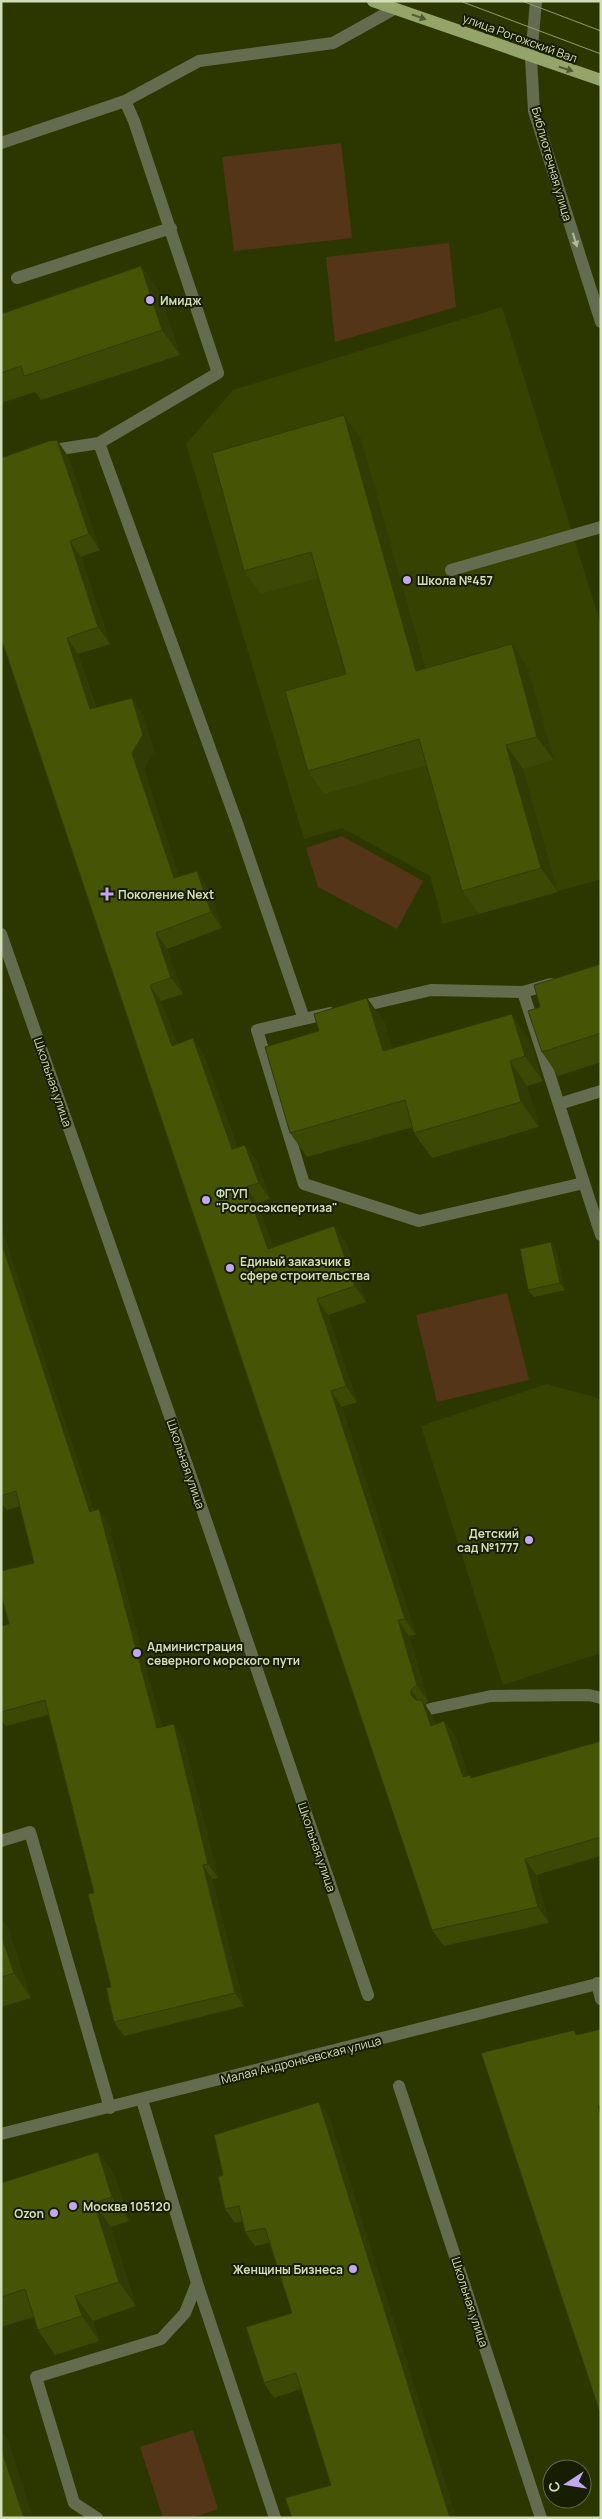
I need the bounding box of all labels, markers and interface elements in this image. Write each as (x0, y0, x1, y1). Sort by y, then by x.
street label: улица Рогожский Вал (460, 9, 580, 67)
one-way arrow (412, 14, 427, 21)
one-way arrow (559, 65, 574, 73)
street label: Библиотечная улица (528, 105, 576, 223)
one-way arrow (572, 233, 580, 248)
place label: Имидж (160, 292, 202, 309)
marker: Имидж (144, 294, 156, 306)
place label: Школа №457 (417, 572, 493, 589)
marker: Школа №457 (401, 574, 413, 586)
place label: Поколение Next (118, 886, 214, 903)
marker: Поколение Next (100, 887, 114, 901)
street label: Школьная улица (30, 1035, 76, 1129)
place label: ФГУП "Росгосэкспертиза" (216, 1185, 338, 1216)
marker: ФГУП "Росгосэкспертиза" (200, 1194, 212, 1206)
place label: Единый заказчик в сфере строительства (240, 1253, 370, 1284)
marker: Единый заказчик в сфере строительства (224, 1262, 236, 1274)
street label: Школьная улица (163, 1417, 209, 1511)
place label: Детский сад №1777 (457, 1525, 519, 1556)
marker: Детский сад №1777 (523, 1534, 535, 1546)
place label: Администрация северного морского пути (147, 1638, 300, 1669)
marker: Администрация северного морского пути (131, 1647, 143, 1659)
street label: Школьная улица (294, 1800, 340, 1894)
street label: Малая Андроньевская улица (219, 2032, 383, 2088)
place label: Москва 105120 (83, 2198, 171, 2215)
marker: Москва 105120 (67, 2200, 79, 2212)
place label: Ozon (14, 2205, 44, 2222)
marker: Ozon (48, 2207, 60, 2219)
street label: Школьная улица (447, 2255, 493, 2349)
place label: Женщины Бизнеса (233, 2261, 343, 2278)
marker: Женщины Бизнеса (347, 2263, 359, 2275)
north arrow (542, 2459, 592, 2509)
text: С (543, 2480, 564, 2494)

